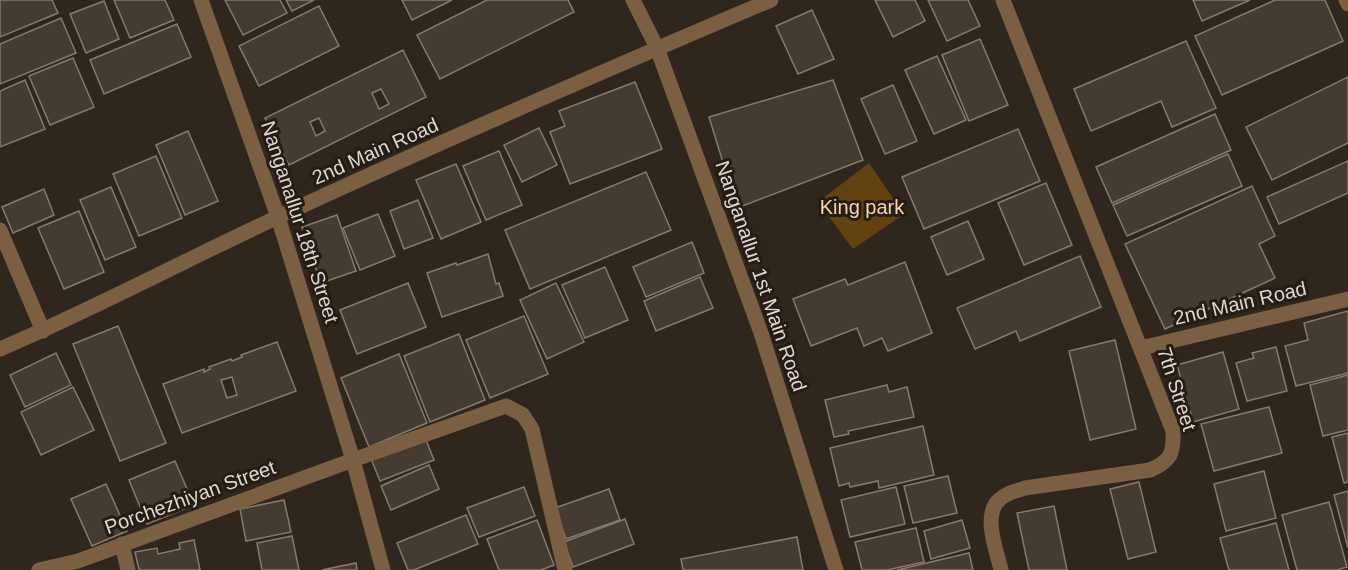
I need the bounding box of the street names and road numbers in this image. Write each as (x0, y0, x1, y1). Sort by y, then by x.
street label: 2nd Main Road (309, 113, 441, 189)
street label: Nanganallur 18th Street (257, 118, 343, 326)
street label: Nanganallur 1st Main Road (711, 158, 811, 394)
street label: 2nd Main Road (1171, 277, 1309, 329)
street label: 7th Street (1153, 344, 1201, 434)
street label: Porchezhiyan Street (102, 456, 279, 538)

